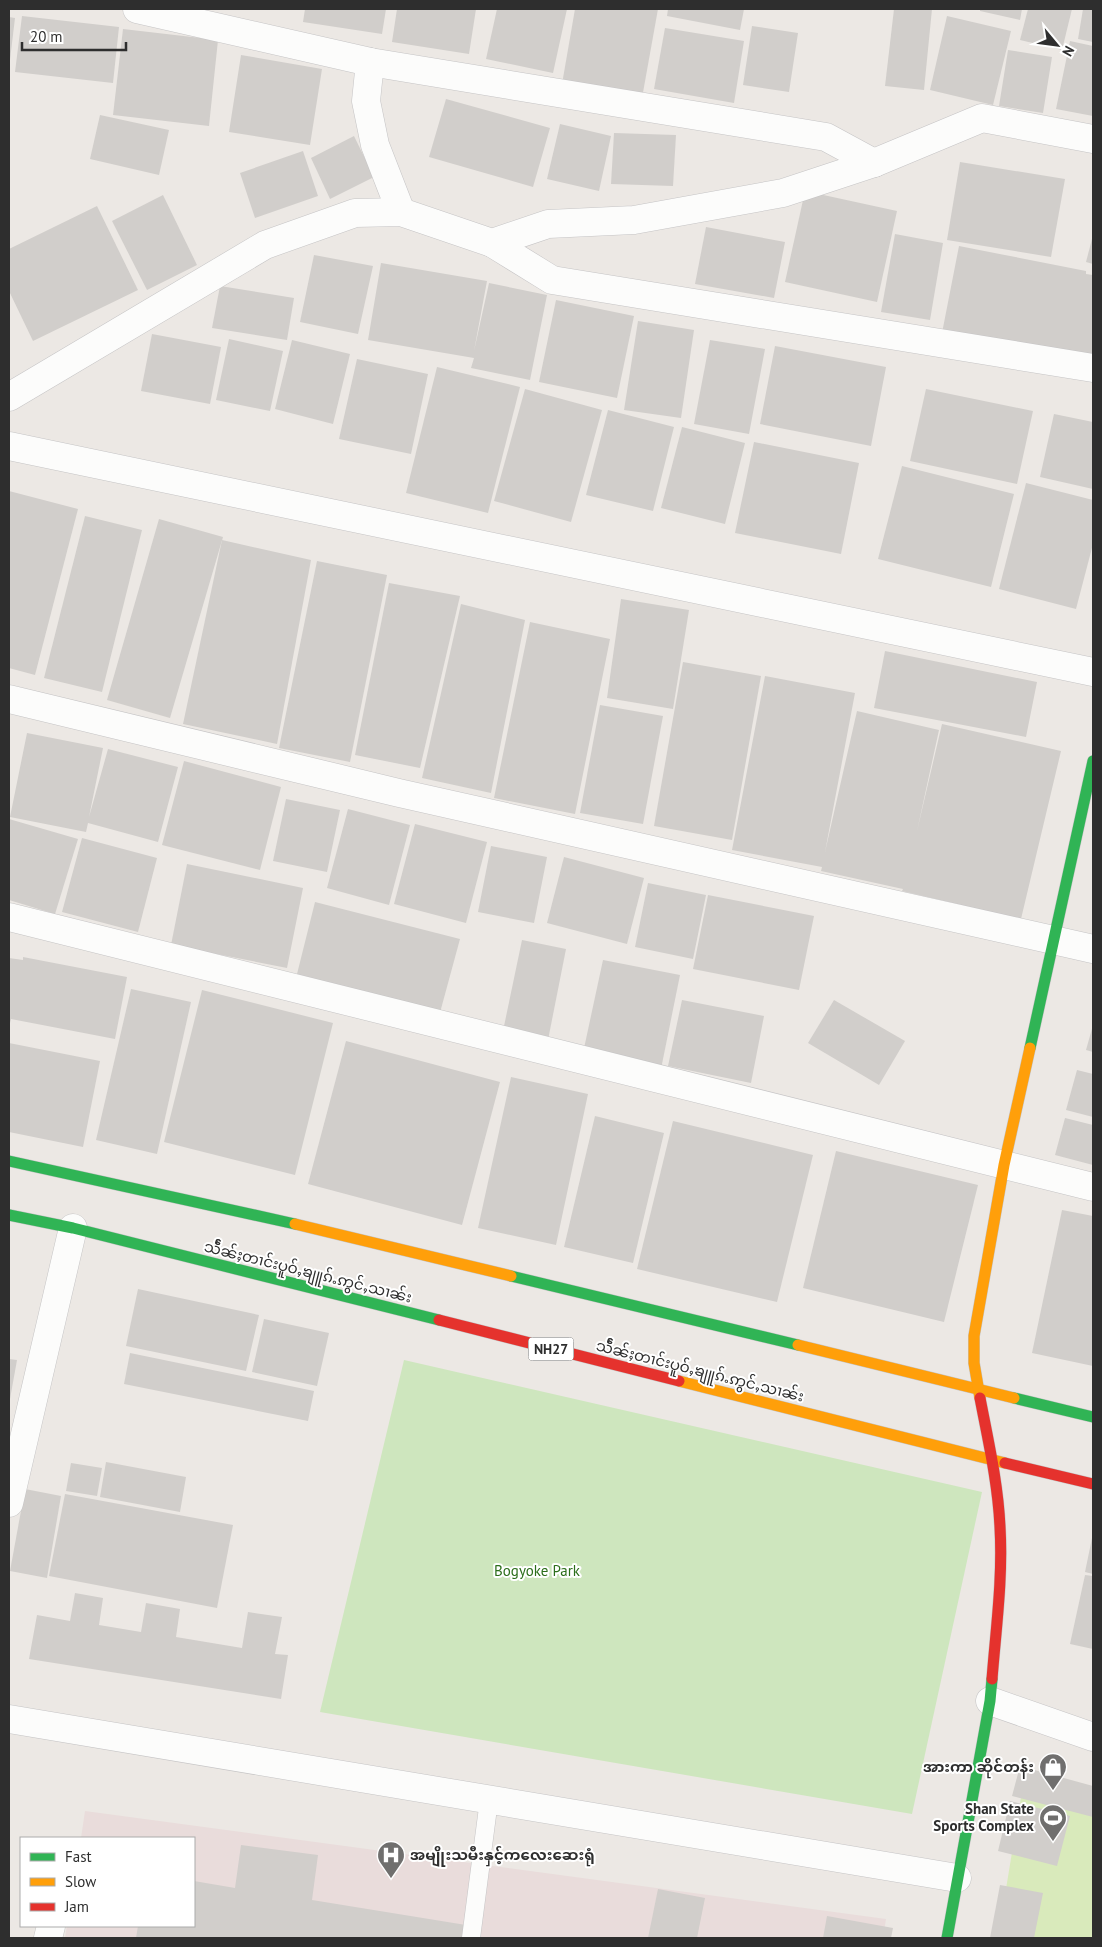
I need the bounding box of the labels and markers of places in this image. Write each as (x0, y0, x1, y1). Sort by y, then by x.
shop icon: အားကာ ဆိုင်တန်း (1038, 1752, 1068, 1791)
place label: အားကာ ဆိုင်တန်း (923, 1757, 1034, 1779)
place label: Shan State Sports Complex (933, 1799, 1034, 1835)
sports icon: Shan State Sports Complex (1038, 1803, 1068, 1842)
hospital icon: အမျိုးသမီးနှင့်ကလေးဆေးရုံ (376, 1840, 406, 1879)
place label: အမျိုးသမီးနှင့်ကလေးဆေးရုံ (410, 1845, 595, 1867)

